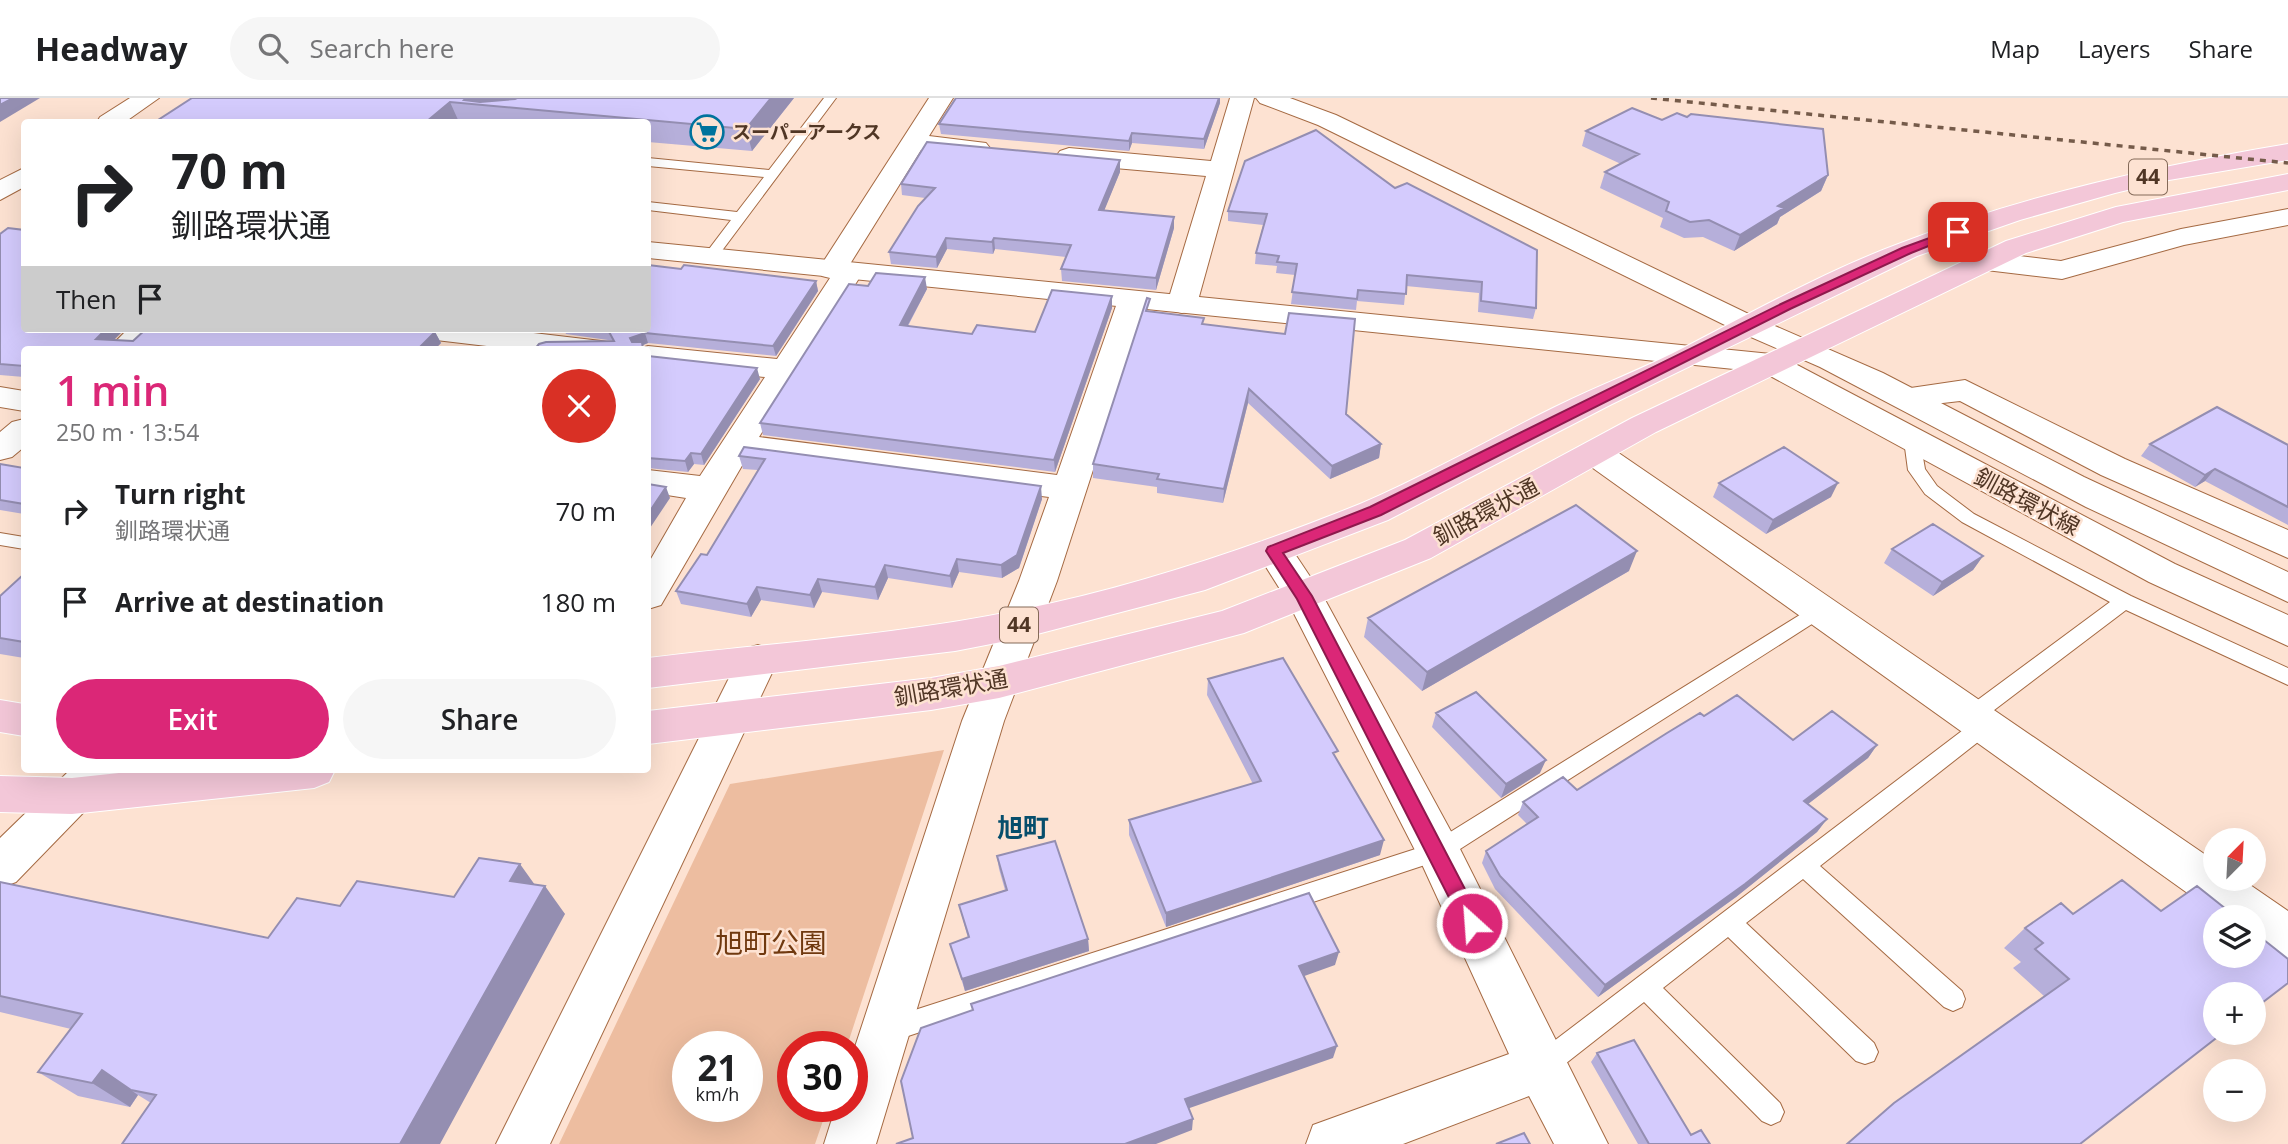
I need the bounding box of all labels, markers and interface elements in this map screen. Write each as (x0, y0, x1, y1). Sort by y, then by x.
search box (230, 17, 720, 80)
text: Headway (35, 26, 188, 71)
icon: search (254, 29, 292, 67)
text: Search here (310, 30, 454, 66)
text: Map (1990, 32, 2040, 65)
text: Layers (2078, 32, 2151, 65)
text: Share (2189, 32, 2253, 65)
supermarket icon: スーパーアークス (688, 113, 726, 151)
place label: スーパーアークス (732, 119, 881, 145)
text: 70 m (171, 137, 288, 203)
icon: right (56, 147, 147, 238)
road number: 44 (2129, 160, 2167, 194)
pin (1928, 202, 1988, 262)
text: 釧路環状通 (171, 203, 331, 246)
icon: arrive (1939, 213, 1977, 251)
icon: arrive (131, 280, 169, 318)
text: Then (56, 281, 117, 317)
text: 1 min (56, 361, 169, 418)
button: close (542, 369, 616, 443)
text: 250 m · 13:54 (56, 416, 199, 448)
street label: 釧路環状線 (1969, 460, 2086, 542)
street label: 釧路環状通 (1427, 470, 1544, 552)
text: Turn right (115, 476, 246, 512)
icon: right (56, 492, 94, 530)
text: 70 m (555, 493, 616, 529)
text: 釧路環状通 (115, 514, 230, 546)
icon: arrive (56, 583, 94, 621)
text: Arrive at destination (115, 584, 384, 620)
text: 180 m (541, 584, 616, 620)
road number: 44 (1000, 608, 1038, 642)
street label: 釧路環状通 (891, 661, 1010, 713)
button: Exit (56, 679, 329, 759)
button: Share (343, 679, 616, 759)
district label: 旭町 (997, 809, 1049, 845)
north arrow (2203, 828, 2266, 891)
map controls (2203, 828, 2266, 1122)
position arrow (1435, 886, 1509, 960)
button: layers (2203, 905, 2266, 968)
park label: 旭町公園 (715, 923, 827, 961)
button: + (2203, 982, 2266, 1045)
speed limit sign: 30 (777, 1031, 868, 1122)
text: 21 (697, 1044, 738, 1091)
button: − (2203, 1059, 2266, 1122)
text: km/h (696, 1082, 739, 1106)

